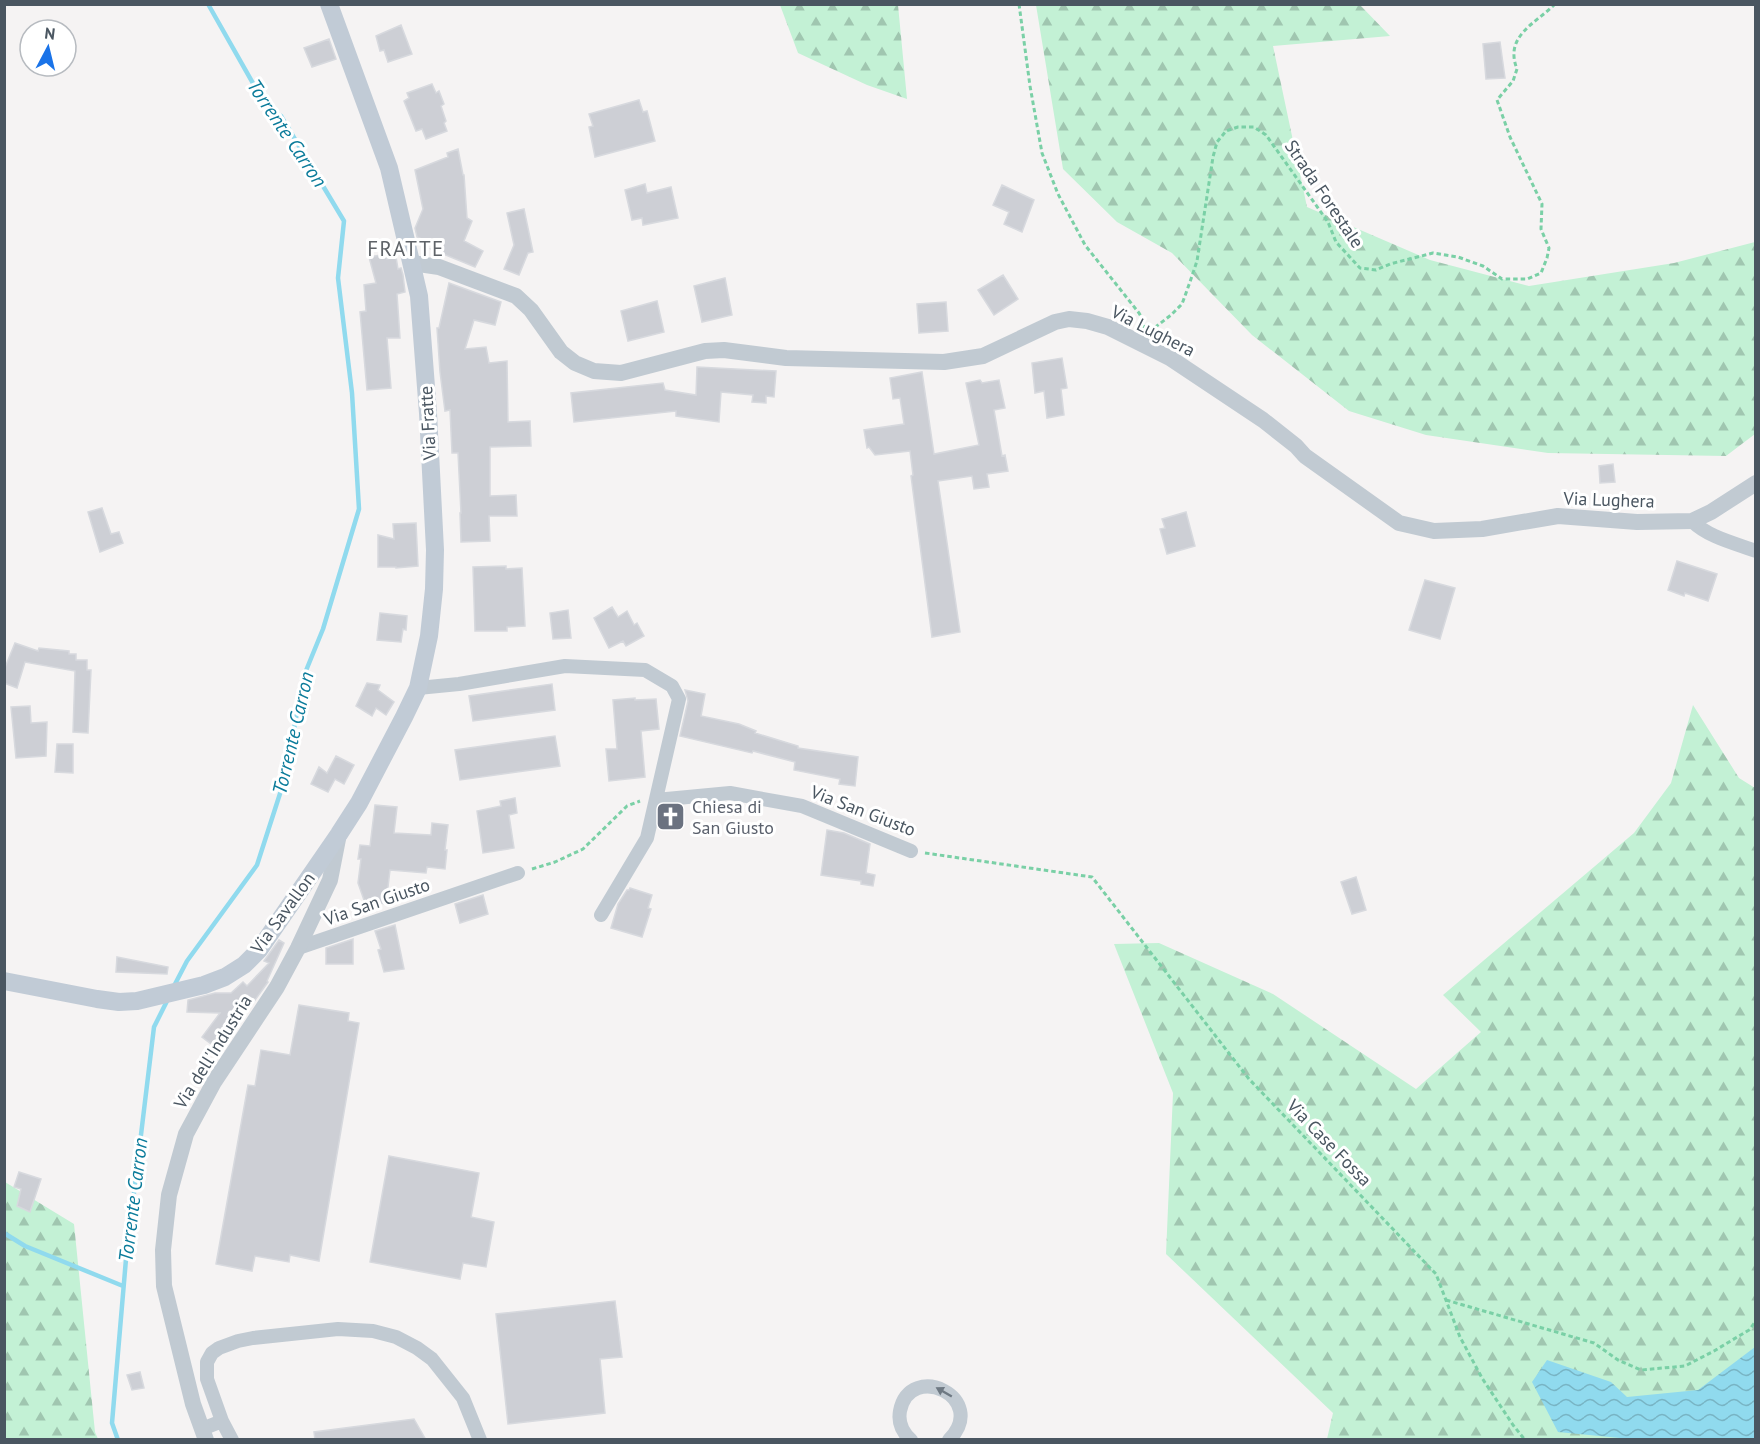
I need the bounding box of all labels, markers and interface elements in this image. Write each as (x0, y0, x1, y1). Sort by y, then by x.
north arrow (18, 18, 78, 78)
text: N (43, 23, 56, 44)
water label: Torrente Carron (241, 74, 333, 192)
street label: Strada Forestale (1280, 135, 1369, 252)
district label: FRATTE (367, 235, 445, 262)
street label: Via Lughera (1107, 299, 1199, 361)
street label: Via Fratte (414, 385, 441, 462)
street label: Via Lughera (1562, 486, 1655, 513)
water label: Torrente Carron (266, 669, 320, 797)
street label: Via San Giusto (807, 780, 919, 841)
place label: Chiesa di San Giusto (692, 795, 774, 839)
church icon: Chiesa di San Giusto (655, 801, 687, 833)
street label: Via Savallon (245, 868, 320, 959)
street label: Via San Giusto (320, 873, 433, 931)
street label: Via dell'Industria (168, 990, 257, 1114)
street label: Via Case Fossa (1281, 1094, 1377, 1191)
water label: Torrente Carron (112, 1136, 154, 1264)
one-way arrow (935, 1387, 952, 1397)

